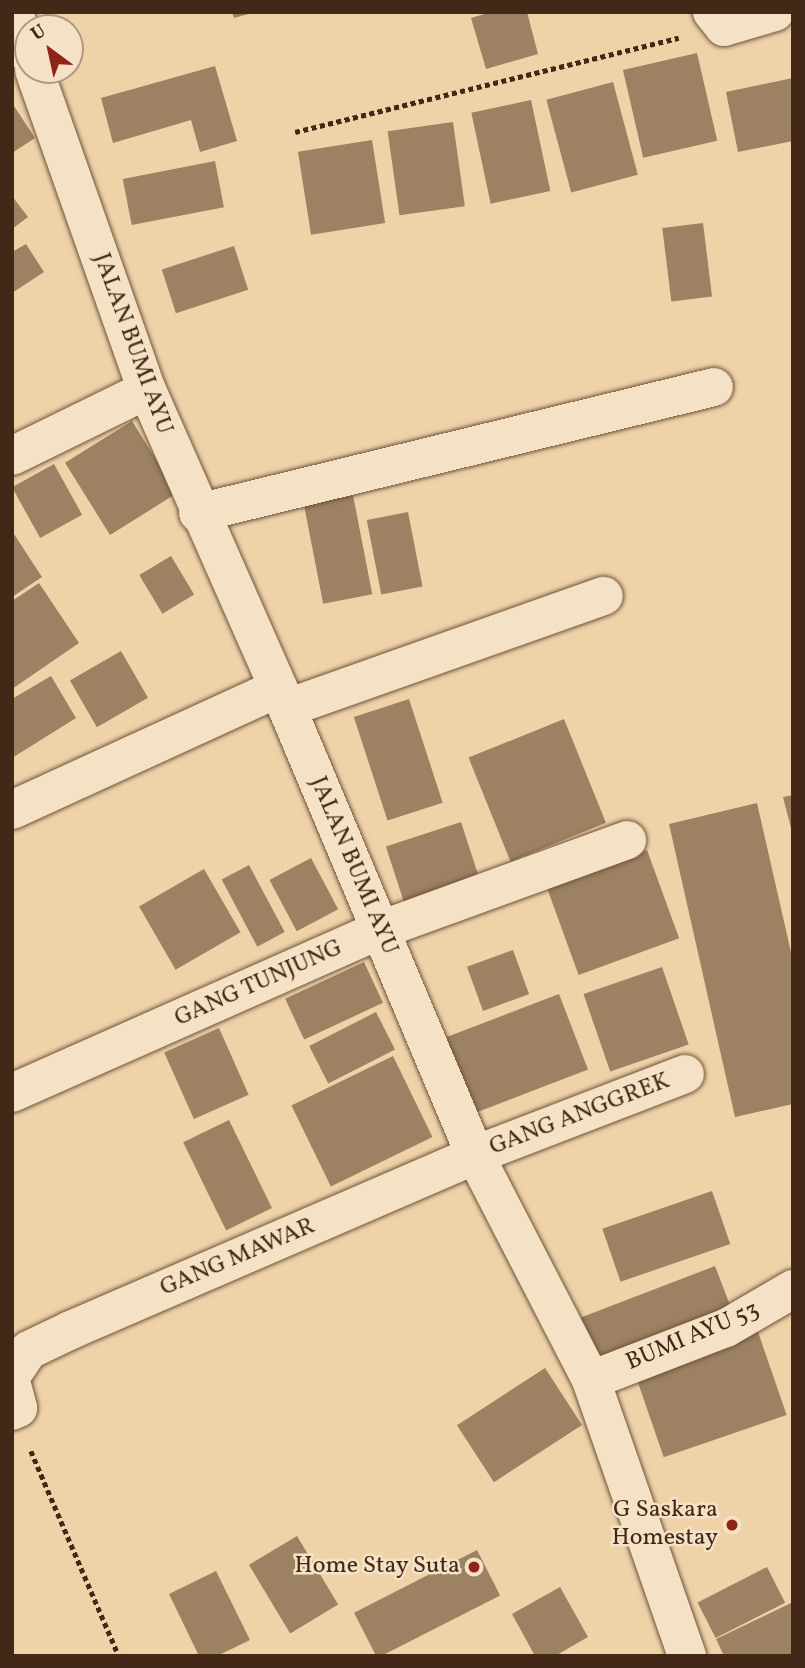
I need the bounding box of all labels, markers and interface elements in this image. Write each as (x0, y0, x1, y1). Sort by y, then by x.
north arrow (14, 14, 84, 84)
text: U (26, 19, 51, 48)
street label: JALAN BUMI AYU (86, 249, 178, 439)
street label: JALAN BUMI AYU (302, 773, 404, 959)
street label: GANG TUNJUNG (170, 934, 348, 1034)
street label: GANG ANGGREK (486, 1067, 674, 1163)
street label: GANG MAWAR (156, 1212, 320, 1304)
street label: BUMI AYU 53 (622, 1296, 764, 1378)
place label: G Saskara Homestay (612, 1497, 718, 1553)
marker: G Saskara Homestay (724, 1517, 740, 1533)
place label: Home Stay Suta (294, 1553, 460, 1581)
marker: Home Stay Suta (466, 1559, 482, 1575)

